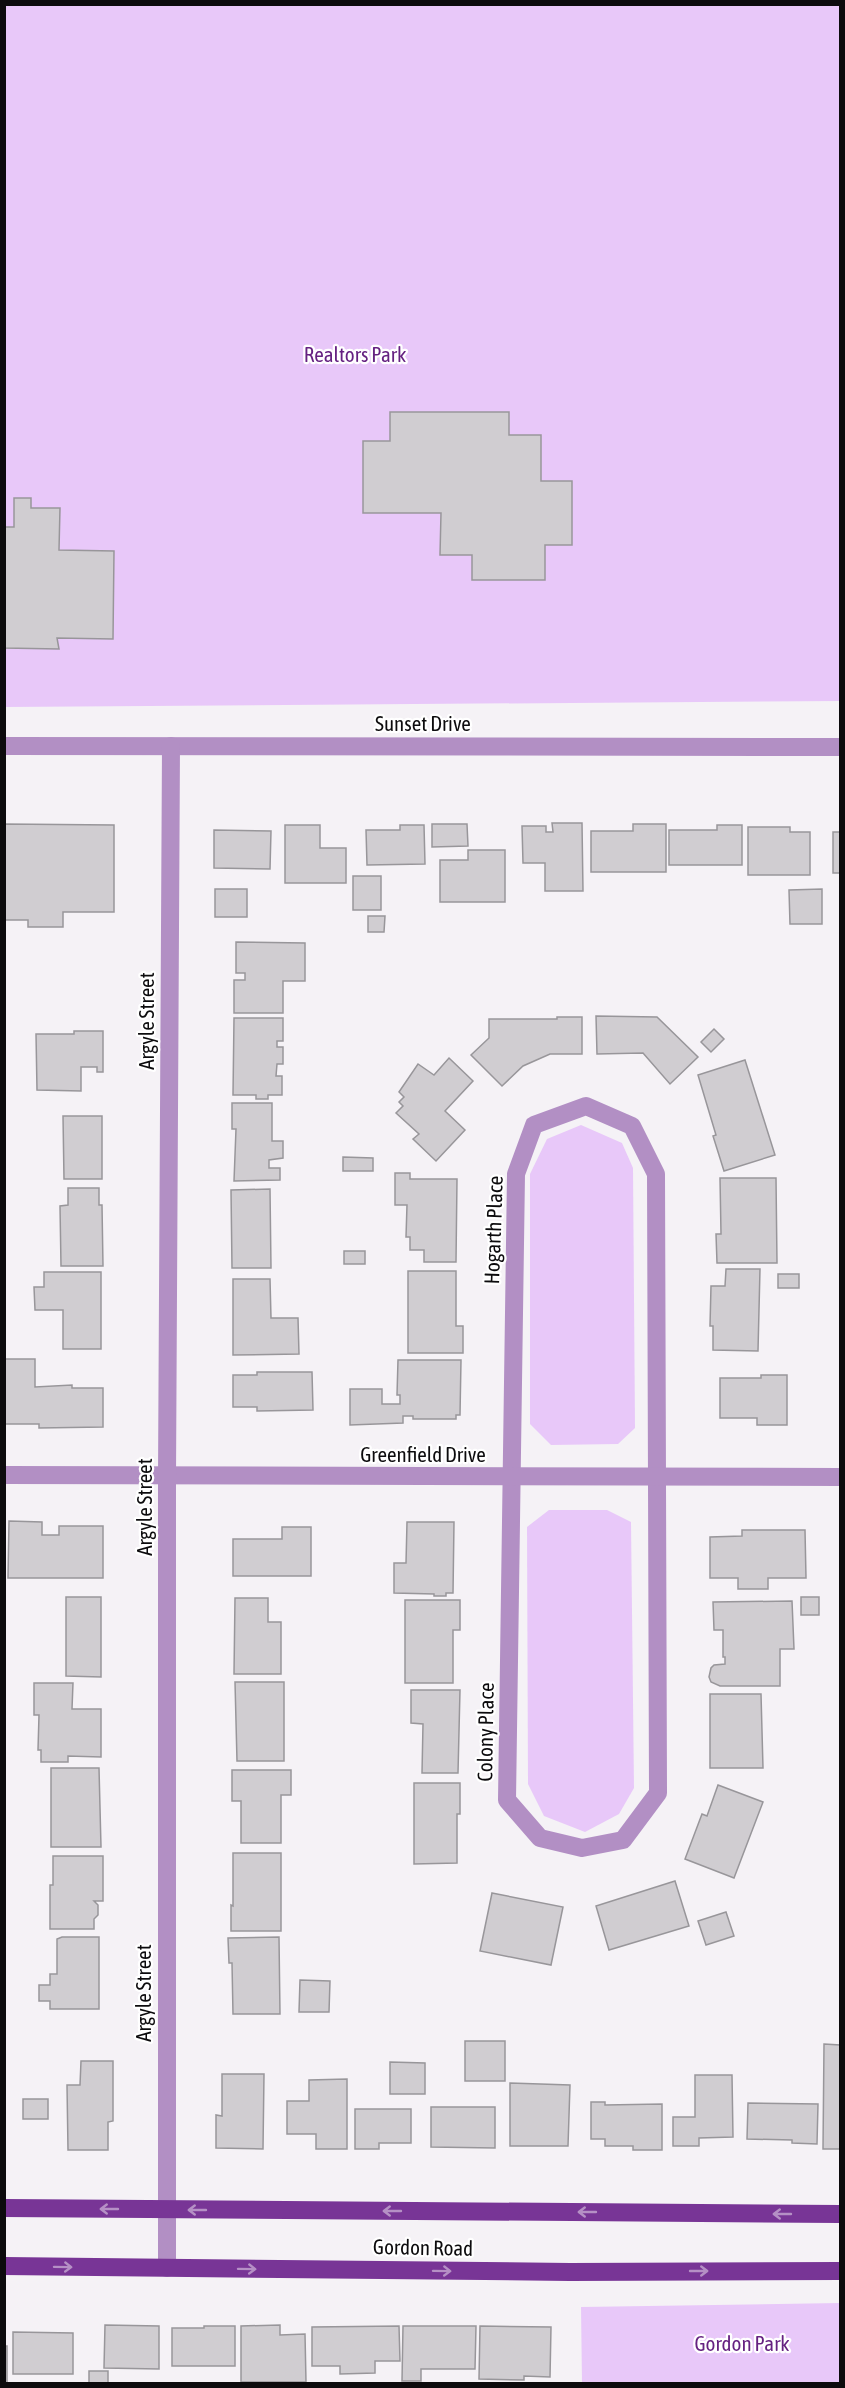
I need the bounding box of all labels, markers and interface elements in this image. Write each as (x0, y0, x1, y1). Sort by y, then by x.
park label: Realtors Park (304, 342, 406, 366)
street label: Sunset Drive (375, 711, 471, 735)
street label: Argyle Street (134, 972, 158, 1070)
street label: Hogarth Place (479, 1175, 507, 1285)
street label: Greenfield Drive (360, 1442, 486, 1466)
street label: Argyle Street (132, 1458, 156, 1556)
street label: Colony Place (472, 1682, 498, 1782)
street label: Argyle Street (131, 1944, 155, 2042)
one-way arrow (99, 2203, 119, 2215)
one-way arrow (188, 2204, 208, 2216)
one-way arrow (383, 2205, 403, 2217)
one-way arrow (578, 2206, 598, 2218)
one-way arrow (773, 2208, 793, 2219)
street label: Gordon Road (373, 2234, 473, 2260)
one-way arrow (52, 2261, 72, 2273)
one-way arrow (236, 2263, 256, 2275)
one-way arrow (431, 2265, 451, 2277)
one-way arrow (689, 2265, 709, 2277)
park label: Gordon Park (694, 2331, 790, 2355)

